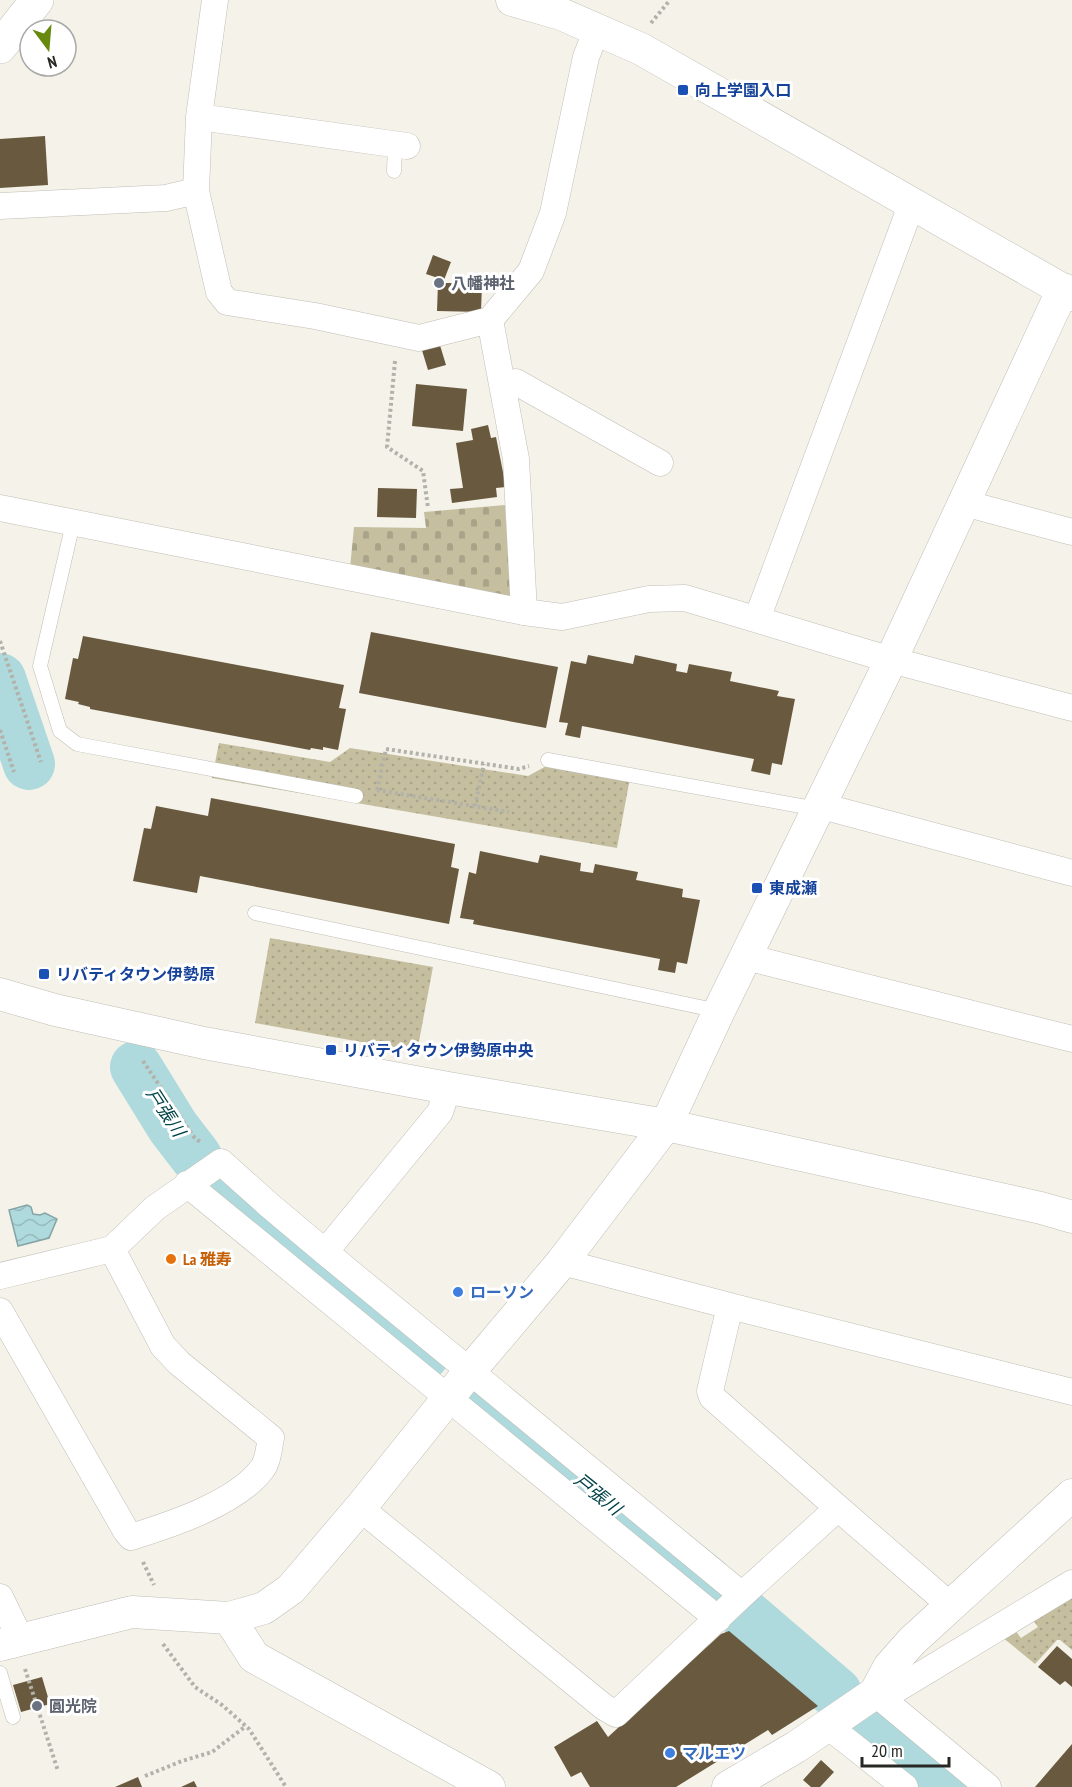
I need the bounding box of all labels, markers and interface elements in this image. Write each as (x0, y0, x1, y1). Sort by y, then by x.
north arrow (18, 18, 78, 78)
text: N (45, 52, 59, 73)
place label: 向上学園入口 (695, 80, 791, 100)
marker: 向上学園入口 (676, 83, 690, 97)
place label: 八幡神社 (451, 273, 515, 293)
marker: 八幡神社 (432, 276, 446, 290)
place label: 東成瀬 (769, 878, 817, 898)
marker: 東成瀬 (750, 881, 764, 895)
place label: リバティタウン伊勢原 (56, 964, 215, 984)
marker: リバティタウン伊勢原 (37, 967, 51, 981)
place label: リバティタウン伊勢原中央 (343, 1040, 534, 1060)
marker: リバティタウン伊勢原中央 (324, 1043, 338, 1057)
water label: 戸張川 (142, 1083, 191, 1143)
place label: La 雅寿 (183, 1249, 232, 1269)
marker: La 雅寿 (164, 1252, 178, 1266)
place label: ローソン (470, 1282, 534, 1302)
marker: ローソン (451, 1285, 465, 1299)
water label: 戸張川 (570, 1468, 628, 1521)
place label: 圓光院 (49, 1696, 97, 1716)
marker: 圓光院 (30, 1699, 44, 1713)
scale bar (862, 1730, 949, 1768)
text: 20 m (871, 1739, 903, 1762)
place label: マルエツ (682, 1743, 746, 1763)
marker: マルエツ (663, 1746, 677, 1760)

